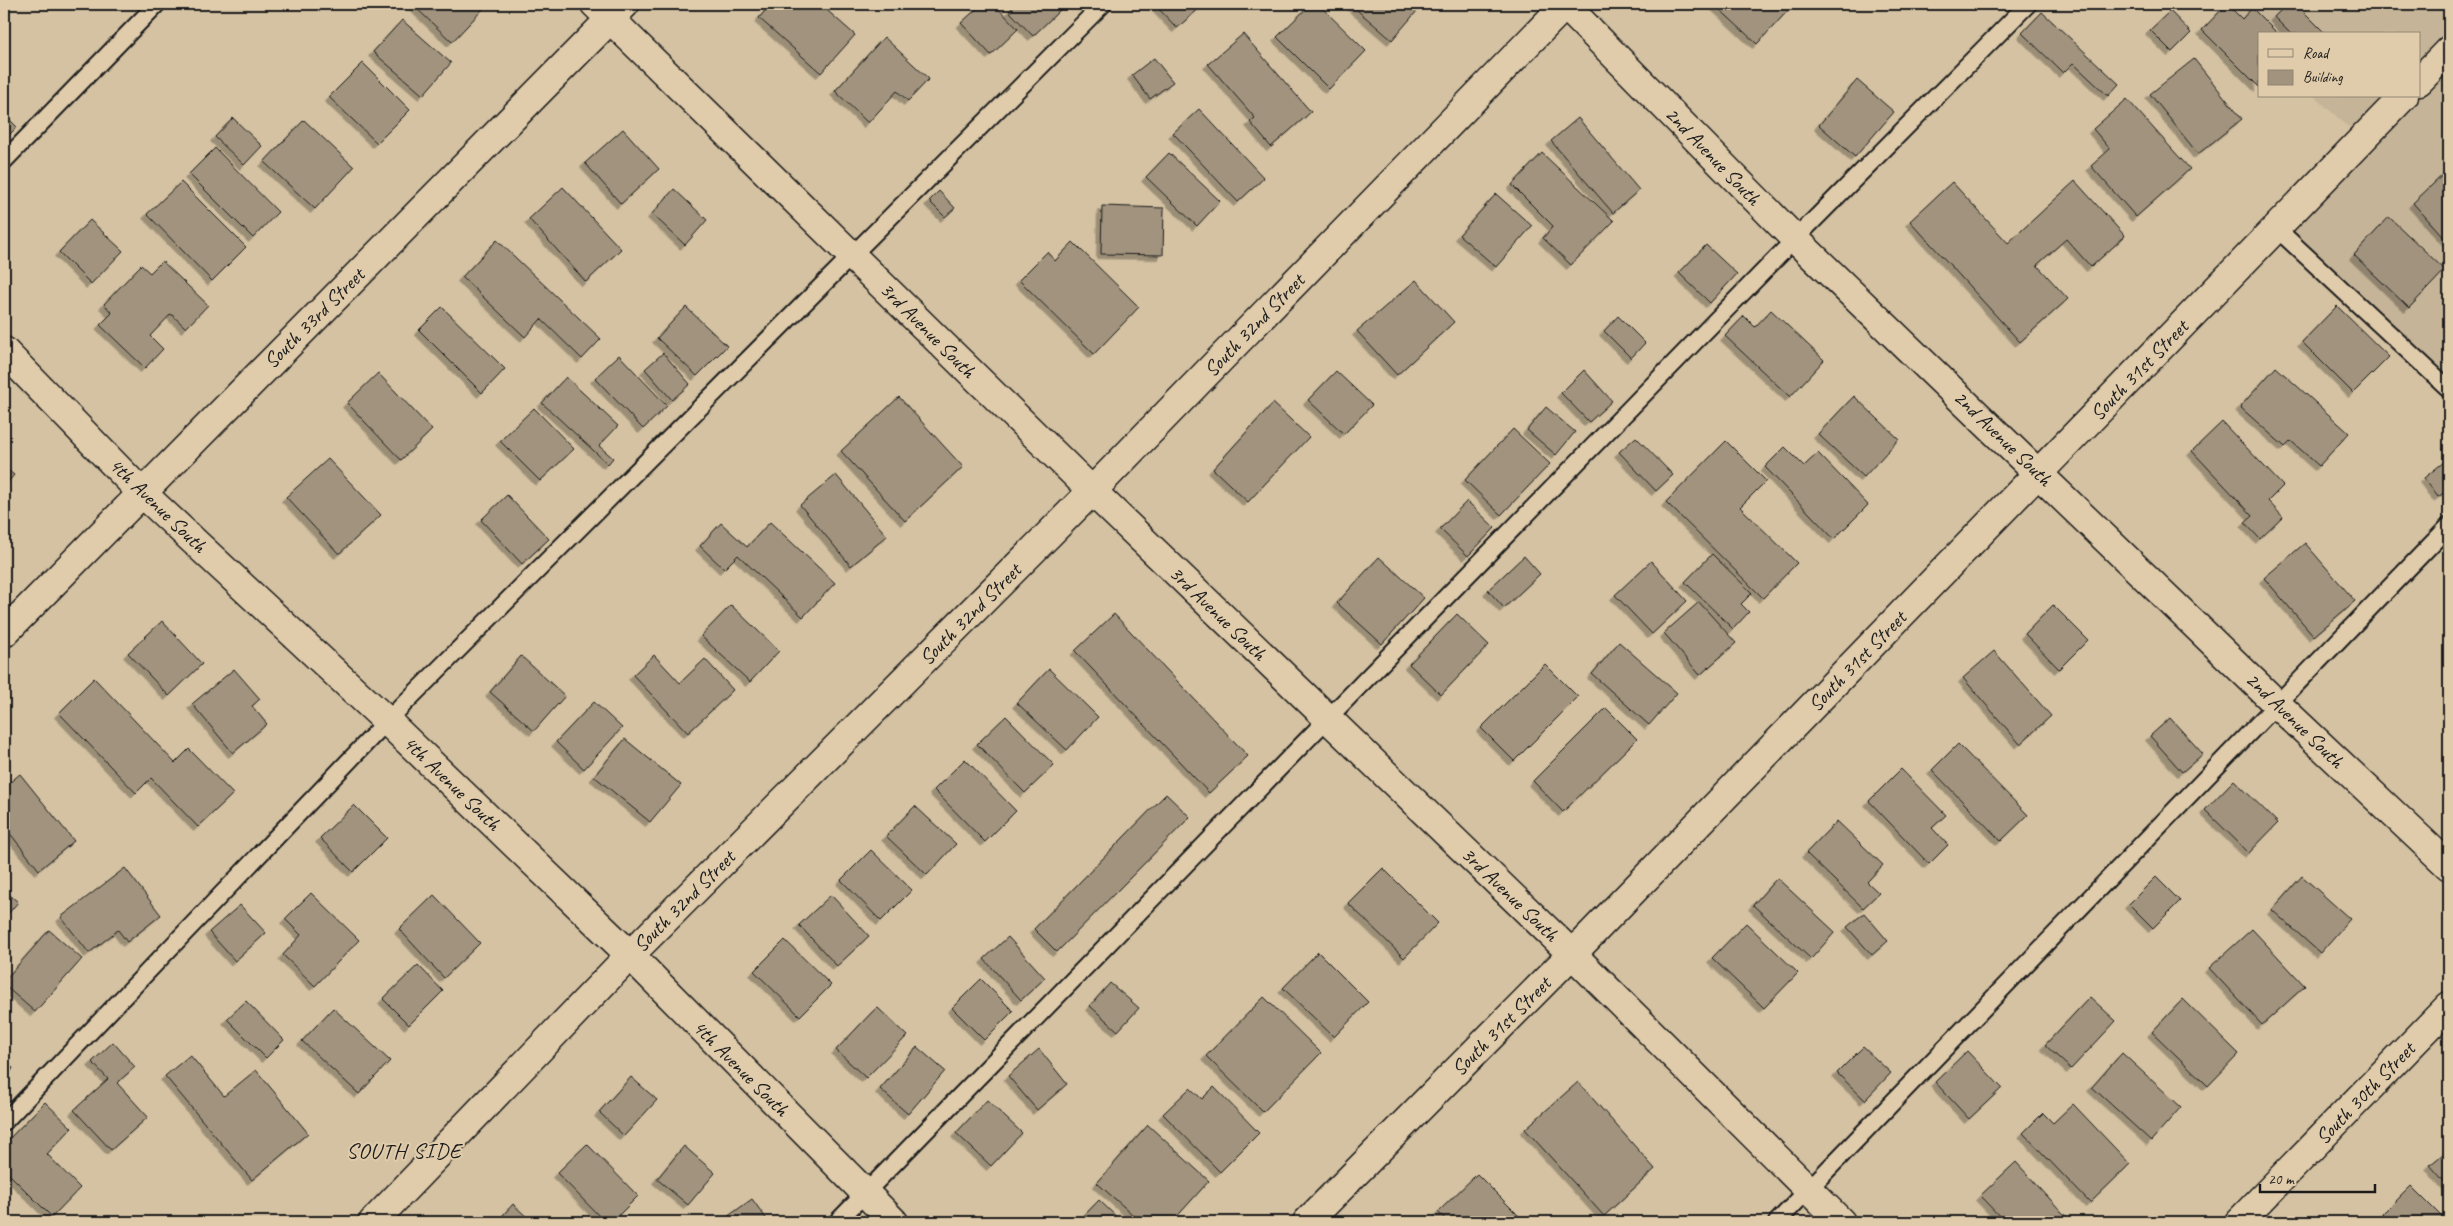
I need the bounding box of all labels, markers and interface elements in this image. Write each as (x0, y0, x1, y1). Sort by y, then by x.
legend (2258, 32, 2420, 98)
text: Road (2303, 44, 2330, 63)
text: Building (2303, 68, 2343, 87)
street label: 2nd Avenue South (1659, 101, 1768, 212)
street label: South 33rd Street (258, 261, 371, 374)
street label: South 32nd Street (1198, 266, 1311, 382)
street label: 3rd Avenue South (874, 276, 983, 385)
street label: South 31st Street (2084, 313, 2195, 426)
street label: 2nd Avenue South (1948, 384, 2059, 493)
street label: 4th Avenue South (104, 452, 213, 559)
street label: South 32nd Street (914, 556, 1028, 670)
street label: 3rd Avenue South (1164, 560, 1273, 667)
street label: South 31st Street (1802, 604, 1913, 717)
street label: 2nd Avenue South (2240, 666, 2351, 775)
street label: 4th Avenue South (398, 730, 507, 837)
street label: 3rd Avenue South (1456, 841, 1565, 948)
street label: South 32nd Street (628, 843, 742, 957)
street label: South 31st Street (1446, 969, 1558, 1081)
street label: 4th Avenue South (687, 1014, 796, 1123)
street label: South 30th Street (2310, 1035, 2422, 1150)
district label: SOUTH SIDE (346, 1137, 464, 1165)
scale bar (2260, 1161, 2376, 1193)
text: 20 m (2268, 1170, 2295, 1189)

